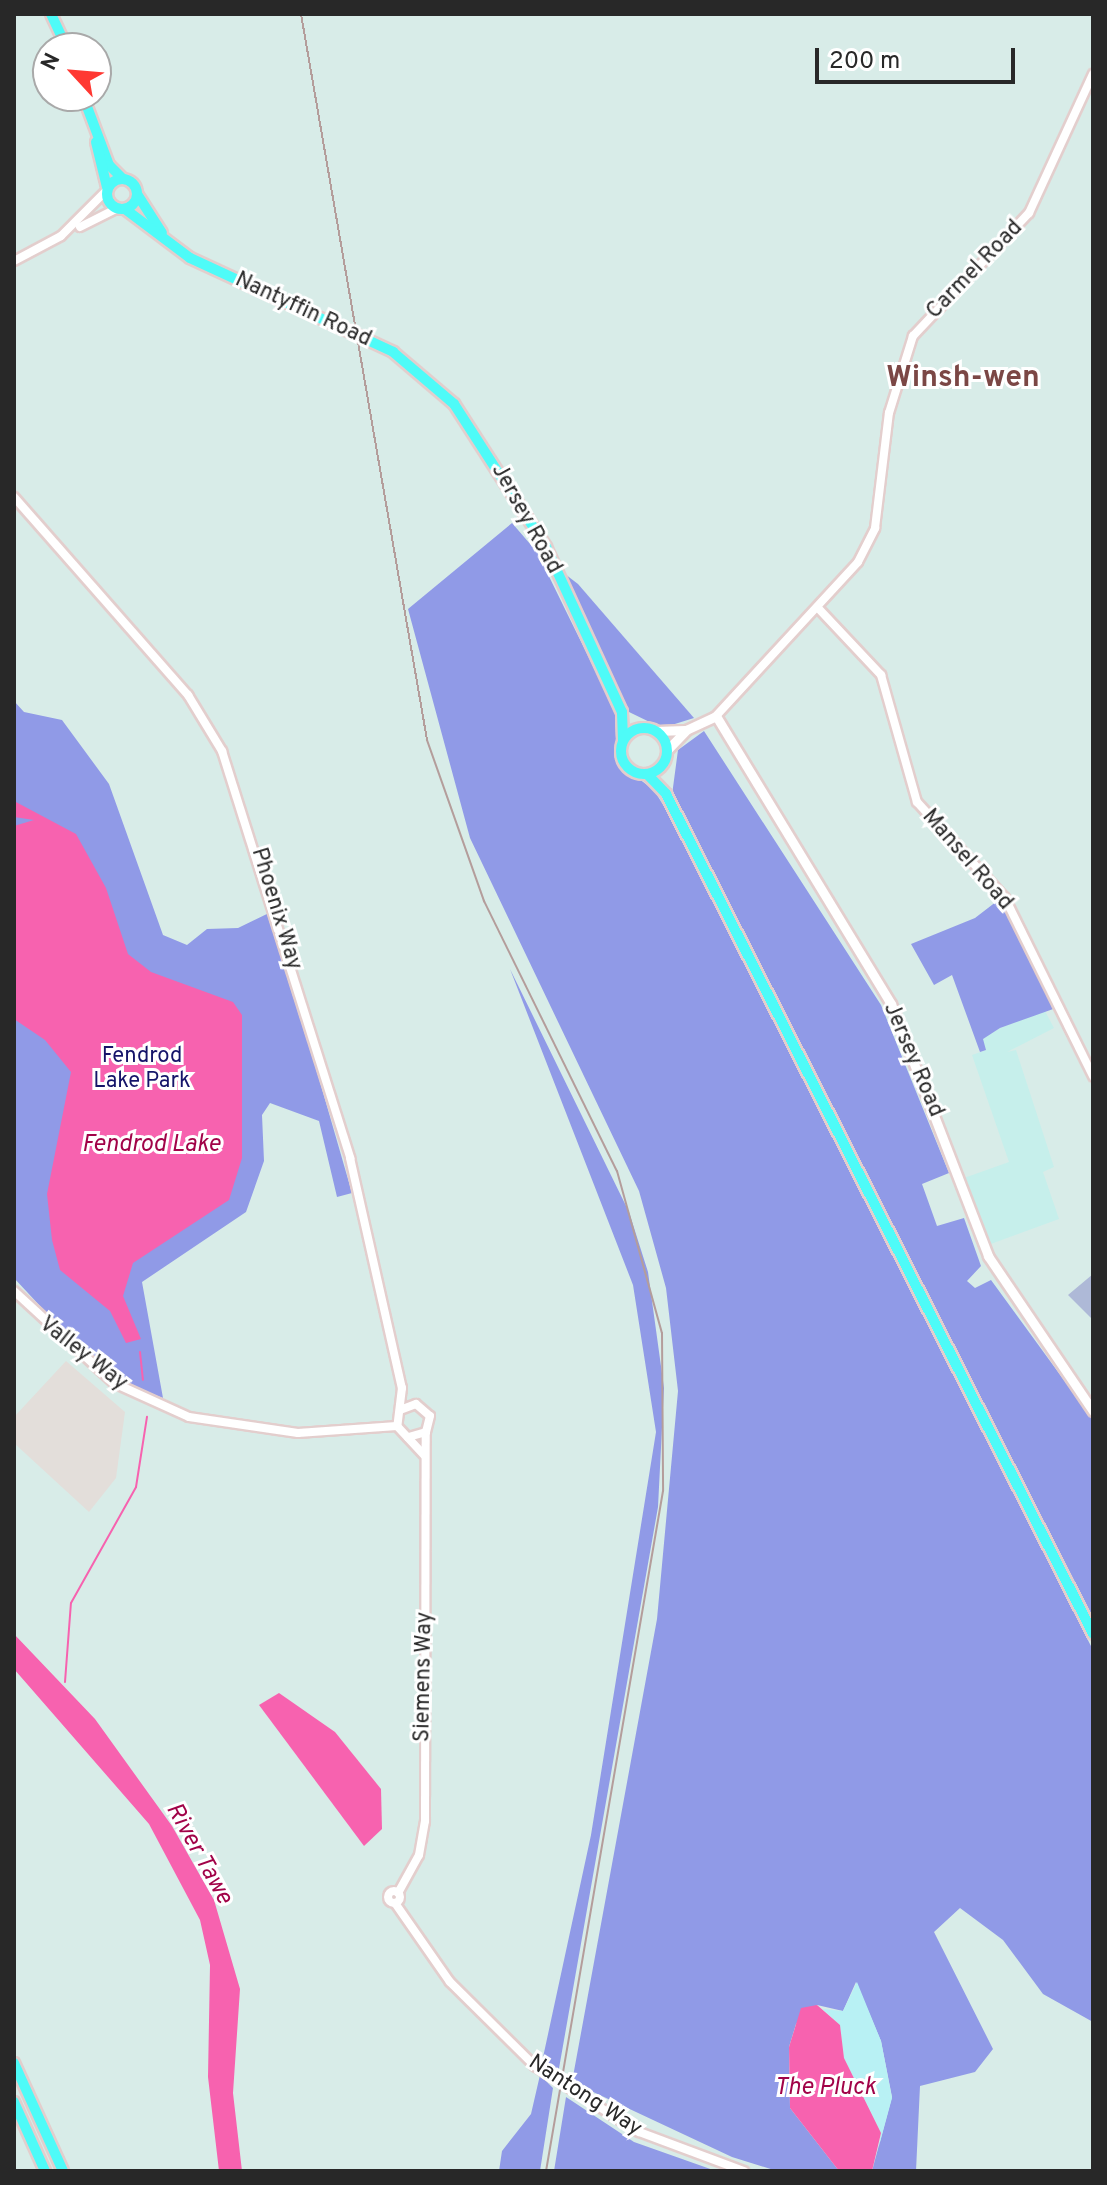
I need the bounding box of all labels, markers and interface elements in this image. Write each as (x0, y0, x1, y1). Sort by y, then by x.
north arrow (32, 32, 112, 112)
scale bar (819, 32, 1019, 82)
text: 200 m (829, 47, 900, 77)
text: N (36, 49, 67, 75)
street label: Carmel Road (921, 215, 1029, 325)
street label: Nantyffin Road (231, 267, 375, 353)
district label: Winsh-wen (886, 361, 1040, 397)
street label: Jersey Road (485, 459, 567, 579)
street label: Mansel Road (916, 804, 1018, 916)
street label: Phoenix Way (245, 844, 307, 974)
street label: Jersey Road (877, 999, 949, 1121)
park label: Fendrod Lake Park (93, 1043, 191, 1094)
water label: Fendrod Lake (82, 1132, 220, 1160)
street label: Valley Way (33, 1311, 133, 1397)
street label: Siemens Way (410, 1611, 438, 1743)
water label: River Tawe (158, 1798, 238, 1910)
street label: Nantong Way (523, 2049, 647, 2143)
water label: The Pluck (774, 2075, 876, 2103)

